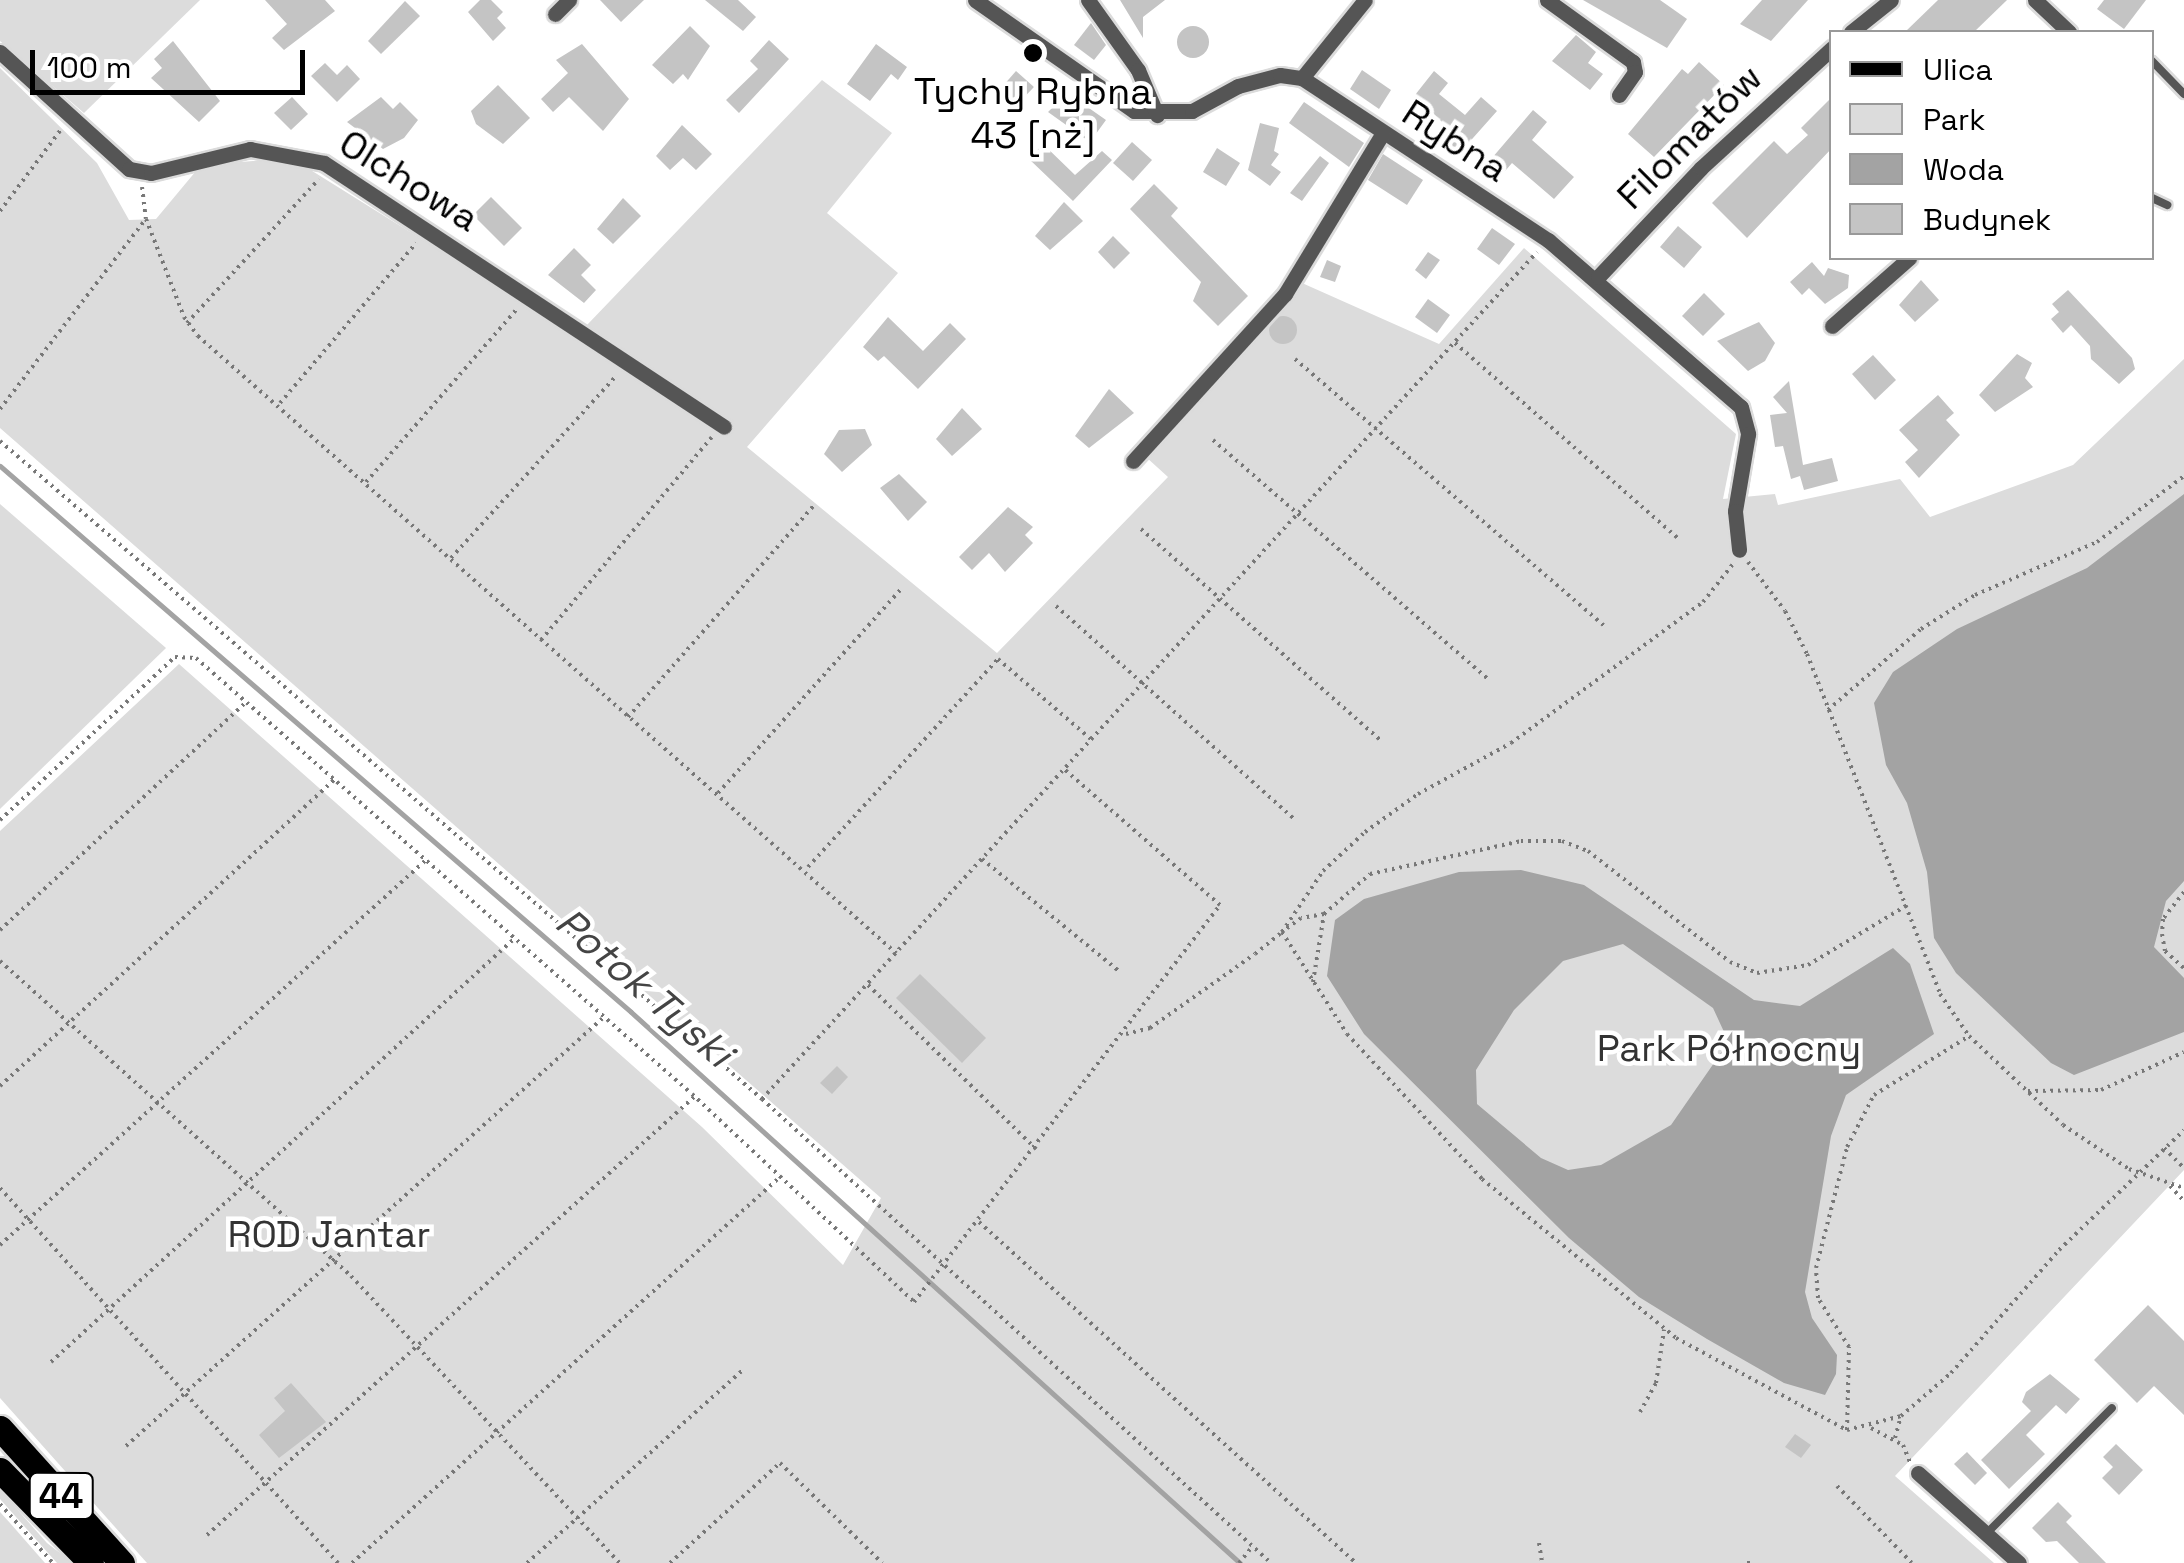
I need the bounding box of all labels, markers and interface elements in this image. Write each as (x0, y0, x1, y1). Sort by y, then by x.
scale bar (35, 30, 310, 92)
legend (1829, 30, 2154, 260)
marker: Tychy Rybna 43 [nż] (1022, 42, 1044, 64)
text: 100 m (47, 48, 132, 87)
text: Ulica (1923, 50, 1993, 89)
street label: Filomatów (1608, 55, 1772, 219)
place label: Tychy Rybna 43 [nż] (914, 69, 1152, 158)
street label: Rybna (1394, 90, 1516, 192)
text: Park (1923, 100, 1985, 139)
street label: Olchowa (331, 120, 487, 242)
text: Woda (1923, 150, 2004, 189)
text: Budynek (1923, 200, 2051, 239)
water label: Potok Tyski (546, 898, 742, 1078)
park label: Park Północny (1597, 1026, 1861, 1072)
park label: ROD Jantar (227, 1212, 431, 1258)
road number: 44 (28, 1466, 94, 1526)

